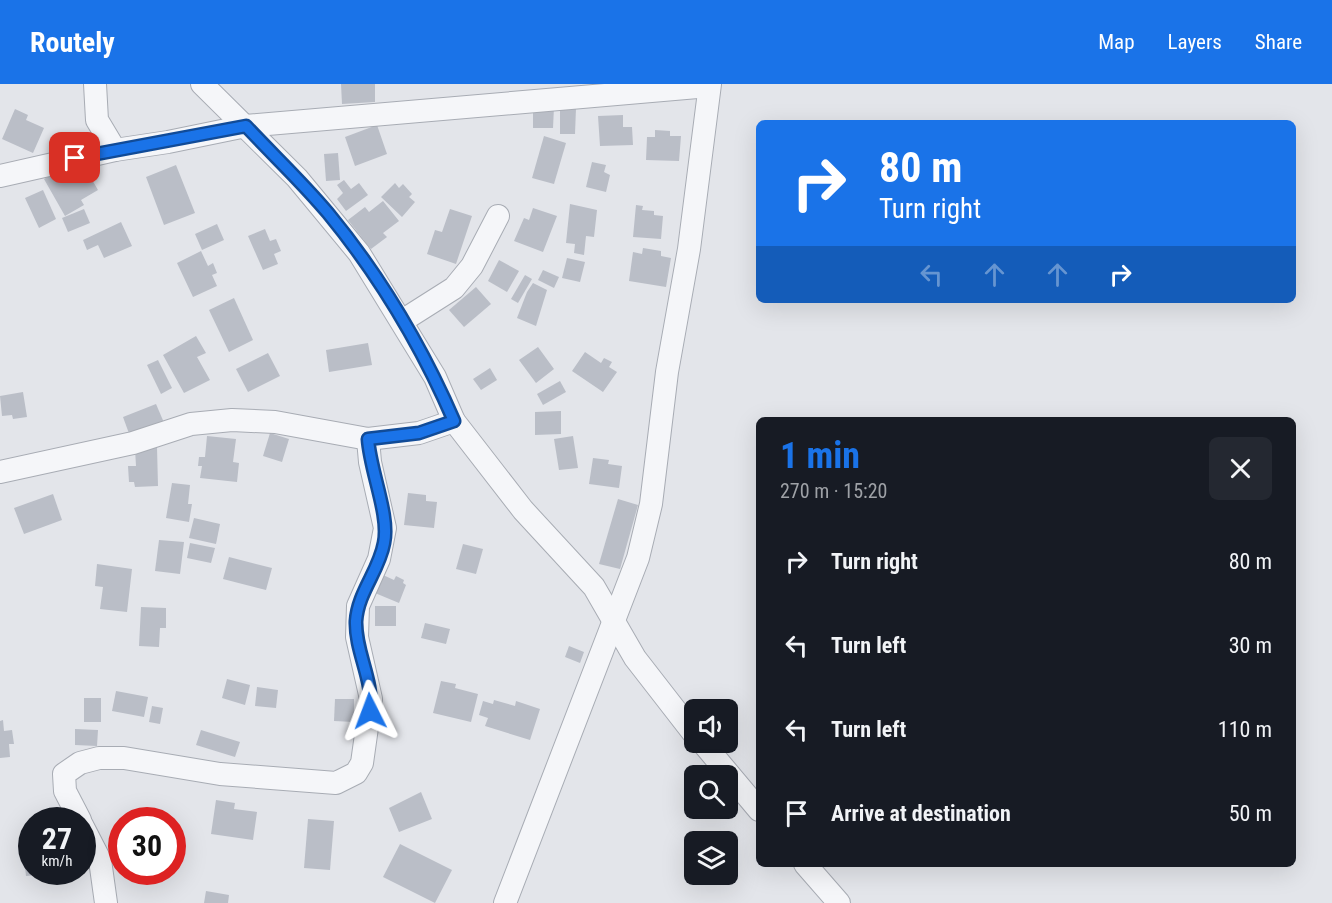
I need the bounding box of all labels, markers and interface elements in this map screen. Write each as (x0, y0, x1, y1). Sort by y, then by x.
text: Routely (30, 26, 115, 59)
text: Map (1098, 30, 1135, 54)
text: Layers (1168, 30, 1222, 54)
text: Share (1255, 30, 1302, 54)
pin (49, 132, 100, 183)
icon: arrive (58, 141, 91, 174)
text: 80 m (879, 143, 962, 192)
icon: right (780, 144, 858, 222)
text: Turn right (879, 193, 981, 225)
icon: left (915, 258, 948, 291)
icon: ahead (978, 258, 1011, 291)
icon: ahead (1041, 258, 1074, 291)
icon: right (1104, 258, 1137, 291)
text: 1 min (780, 435, 860, 477)
button: close (1209, 437, 1272, 500)
text: 270 m · 15:20 (780, 479, 887, 503)
icon: right (780, 545, 813, 578)
text: Turn right (831, 549, 918, 574)
text: 80 m (1229, 549, 1272, 574)
icon: left (780, 629, 813, 662)
text: Turn left (831, 633, 906, 658)
text: 30 m (1229, 633, 1272, 658)
position arrow (338, 679, 402, 743)
map controls (684, 699, 738, 885)
button: sound (684, 699, 738, 753)
icon: left (780, 713, 813, 746)
text: Turn left (831, 717, 906, 742)
text: 110 m (1218, 717, 1272, 742)
button: search (684, 765, 738, 819)
icon: arrive (780, 797, 813, 830)
text: Arrive at destination (831, 801, 1011, 826)
text: 50 m (1229, 801, 1272, 826)
speed limit sign: 30 (108, 807, 186, 885)
text: 27 (42, 821, 72, 856)
button: layers (684, 831, 738, 885)
text: km/h (42, 852, 72, 870)

